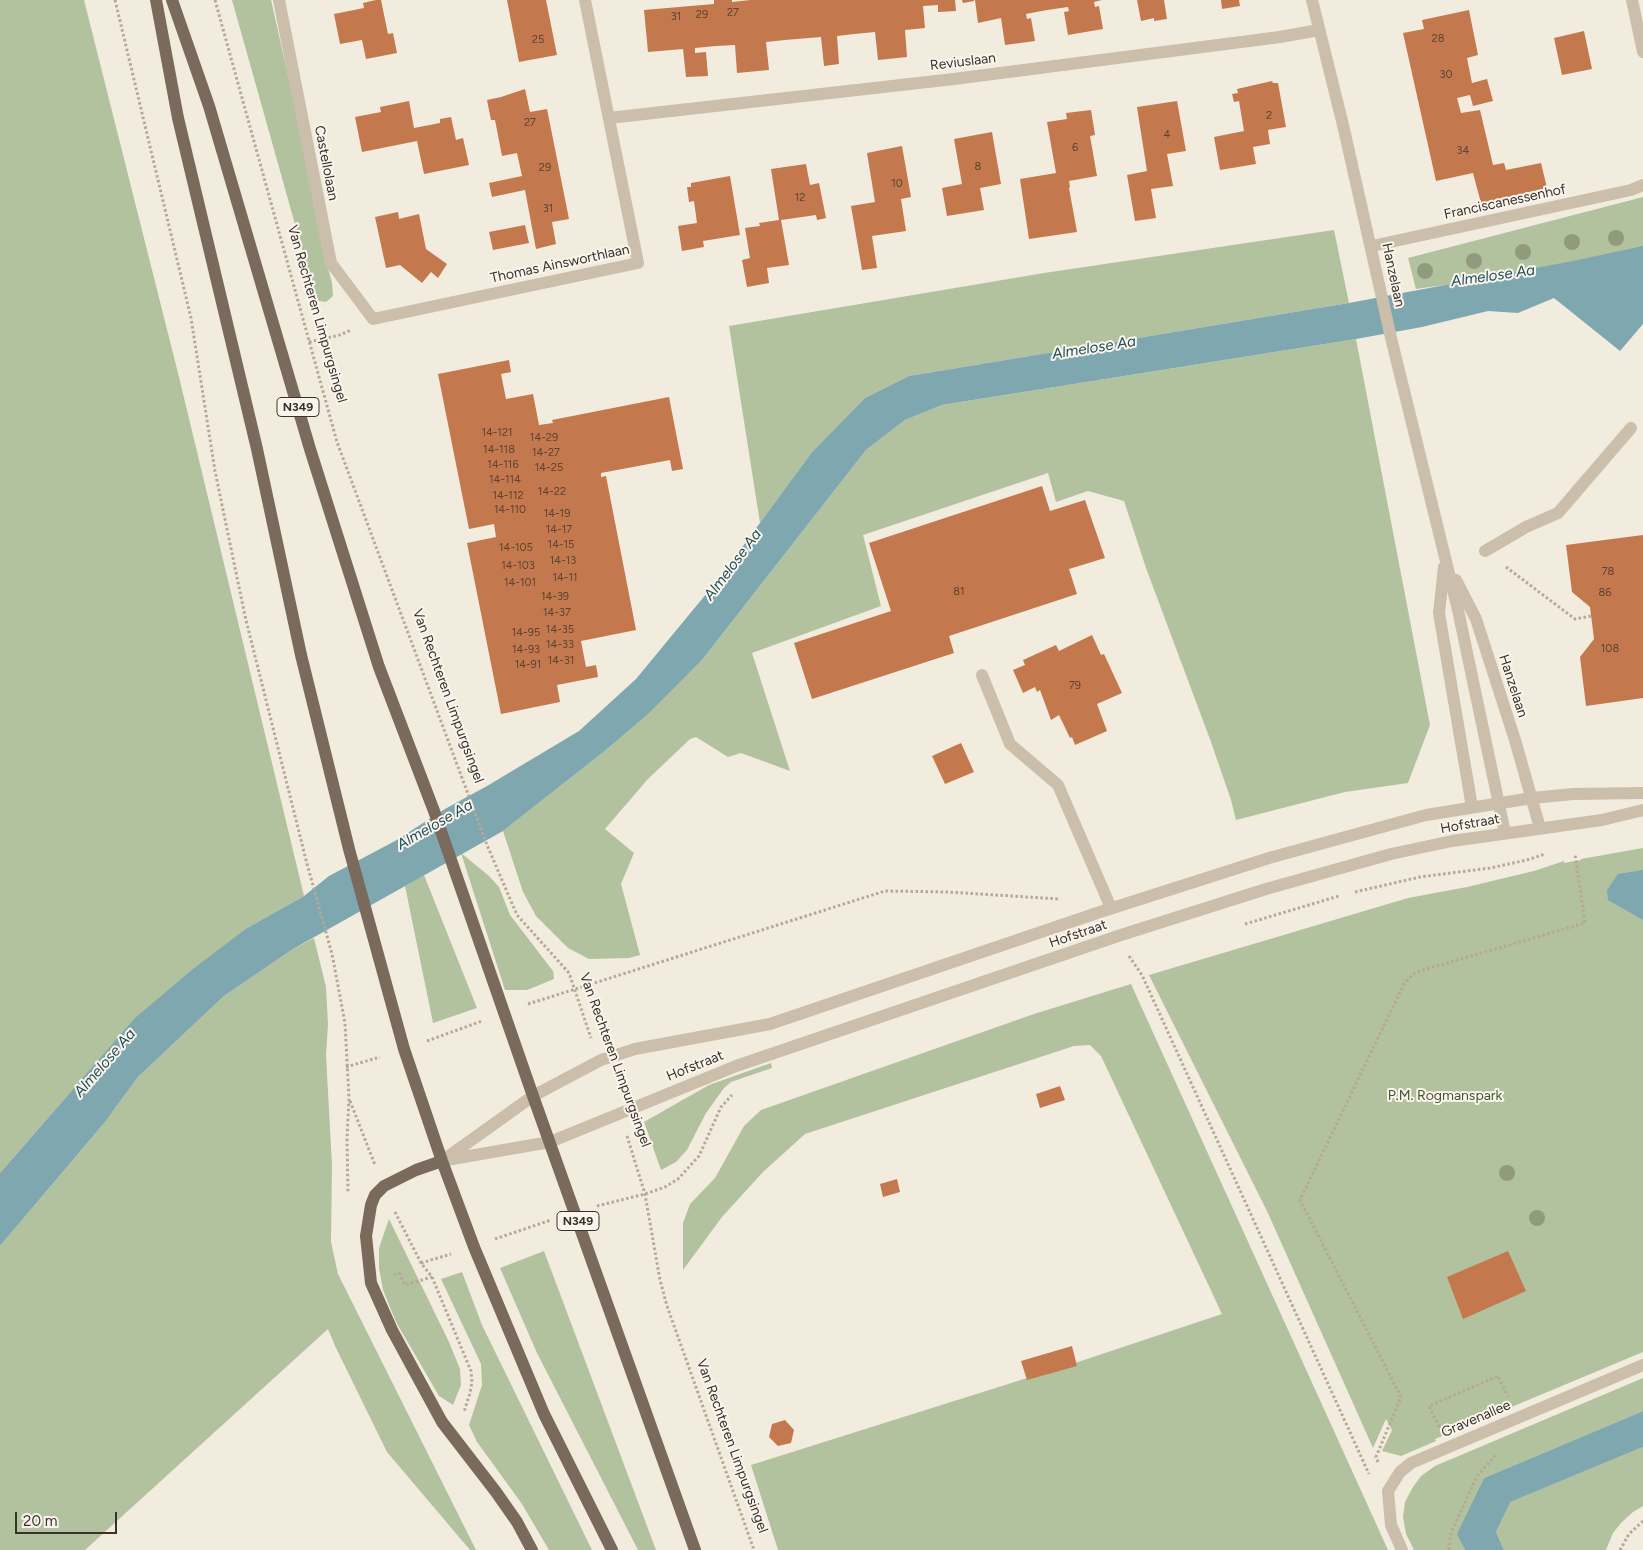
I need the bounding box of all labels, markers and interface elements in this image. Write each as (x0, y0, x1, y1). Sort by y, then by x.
house number: 27 (727, 6, 739, 20)
house number: 29 (696, 8, 708, 22)
house number: 31 (671, 10, 681, 24)
house number: 28 (1432, 32, 1444, 46)
house number: 25 (532, 33, 544, 47)
street label: Reviuslaan (929, 50, 997, 74)
house number: 30 (1439, 68, 1453, 82)
house number: 2 (1266, 109, 1272, 123)
house number: 27 (524, 116, 536, 130)
street label: Castellolaan (310, 124, 342, 202)
house number: 4 (1164, 128, 1170, 142)
house number: 6 (1072, 141, 1078, 155)
house number: 34 (1457, 144, 1469, 158)
house number: 8 (975, 160, 981, 174)
house number: 29 (539, 161, 551, 175)
house number: 10 (891, 177, 903, 191)
street label: Franciscanessenhof (1442, 181, 1568, 223)
house number: 12 (795, 191, 805, 205)
house number: 31 (543, 202, 553, 216)
street label: Van Rechteren Limpurgsingel (284, 223, 350, 405)
street label: Thomas Ainsworthlaan (489, 241, 631, 287)
street label: Hanzelaan (1378, 241, 1408, 309)
water label: Almelose Aa (1450, 261, 1536, 291)
water label: Almelose Aa (1051, 333, 1137, 363)
road number: N349 (277, 398, 319, 417)
house number: 14-121 (481, 426, 513, 440)
house number: 14-29 (530, 431, 558, 445)
house number: 14-118 (483, 443, 515, 457)
house number: 14-27 (532, 446, 560, 460)
house number: 14-116 (487, 458, 519, 472)
house number: 14-25 (535, 461, 563, 475)
house number: 14-114 (489, 473, 521, 487)
house number: 14-22 (538, 485, 566, 499)
house number: 14-112 (492, 489, 524, 503)
house number: 14-110 (494, 503, 526, 517)
house number: 14-19 (544, 507, 570, 521)
house number: 14-17 (546, 523, 572, 537)
water label: Almelose Aa (700, 526, 766, 604)
house number: 14-15 (548, 538, 574, 552)
house number: 14-105 (499, 541, 533, 555)
house number: 14-13 (550, 554, 576, 568)
house number: 14-103 (501, 559, 535, 573)
house number: 78 (1602, 565, 1614, 579)
house number: 14-11 (552, 571, 578, 585)
house number: 14-101 (504, 576, 536, 590)
house number: 81 (953, 585, 965, 599)
house number: 86 (1599, 586, 1611, 600)
house number: 14-39 (541, 590, 569, 604)
house number: 14-37 (543, 606, 571, 620)
street label: Van Rechteren Limpurgsingel (409, 607, 487, 785)
house number: 14-35 (546, 623, 574, 637)
house number: 14-95 (512, 626, 540, 640)
house number: 14-33 (546, 638, 574, 652)
house number: 108 (1601, 642, 1619, 656)
house number: 14-93 (512, 643, 540, 657)
street label: Hanzelaan (1495, 652, 1531, 720)
house number: 14-31 (548, 654, 574, 668)
house number: 14-91 (515, 658, 541, 672)
house number: 79 (1069, 679, 1081, 693)
water label: Almelose Aa (394, 796, 476, 854)
street label: Hofstraat (1439, 811, 1501, 837)
street label: Hofstraat (1047, 916, 1109, 952)
street label: Van Rechteren Limpurgsingel (576, 971, 654, 1149)
water label: Almelose Aa (71, 1025, 139, 1101)
street label: Hofstraat (664, 1047, 726, 1085)
park label: P.M. Rogmanspark (1388, 1088, 1502, 1104)
road number: N349 (557, 1212, 599, 1230)
street label: Van Rechteren Limpurgsingel (693, 1357, 771, 1535)
street label: Gravenallee (1439, 1397, 1513, 1441)
scale bar (18, 1502, 120, 1534)
text: 20 m (23, 1512, 57, 1530)

